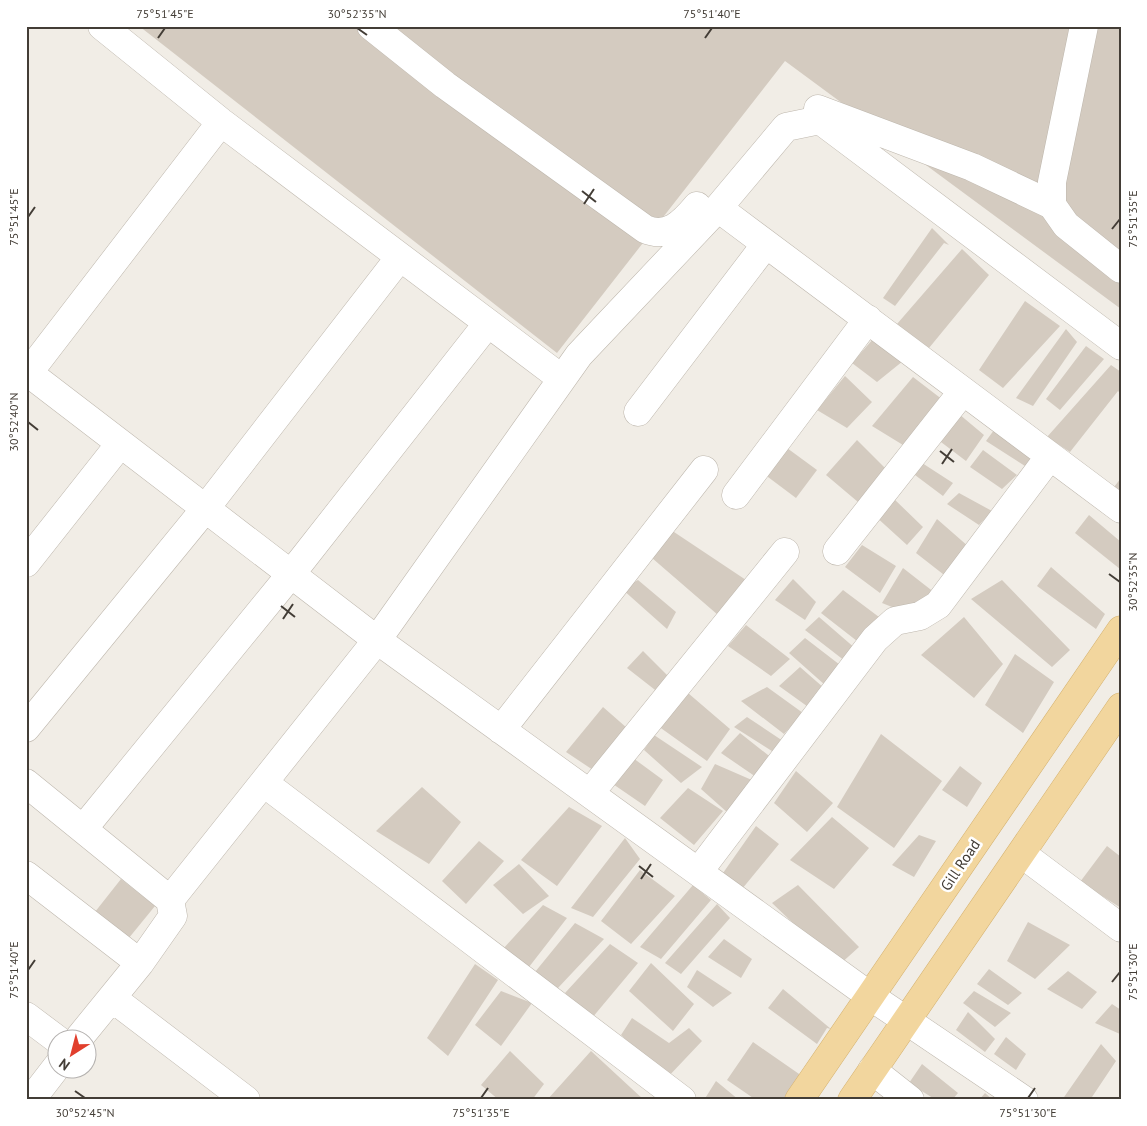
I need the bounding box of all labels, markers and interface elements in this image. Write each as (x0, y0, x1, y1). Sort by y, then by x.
text: 75°51'45"E (136, 6, 194, 21)
text: 30°52'35"N (327, 6, 387, 21)
text: 75°51'40"E (683, 6, 741, 21)
text: 75°51'45"E (6, 188, 21, 246)
text: 75°51'35"E (1125, 190, 1140, 248)
text: 30°52'40"N (6, 392, 21, 452)
text: 30°52'35"N (1125, 552, 1140, 612)
street label: Gill Road (936, 836, 984, 894)
text: 75°51'40"E (6, 941, 21, 999)
text: 75°51'30"E (1125, 943, 1140, 1001)
north arrow (48, 1028, 98, 1078)
text: N (55, 1055, 73, 1075)
text: 30°52'45"N (55, 1105, 115, 1120)
text: 75°51'35"E (452, 1105, 510, 1120)
text: 75°51'30"E (999, 1105, 1057, 1120)

